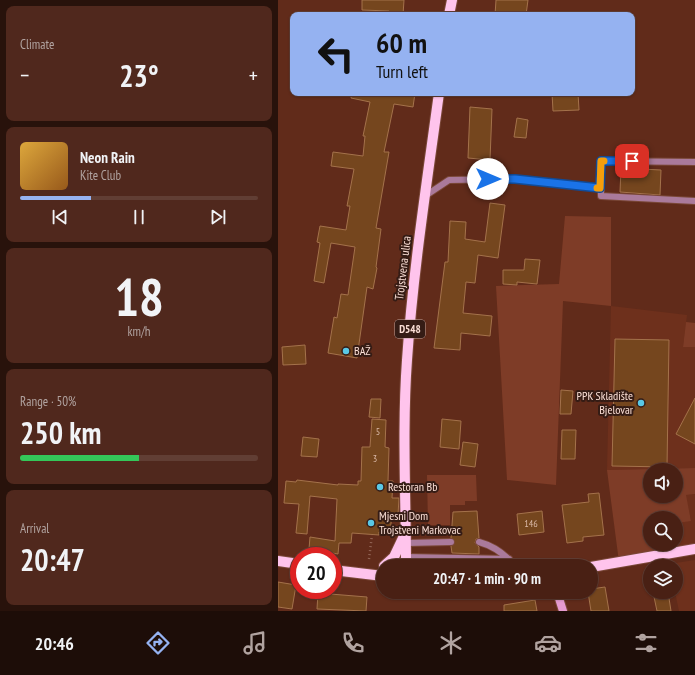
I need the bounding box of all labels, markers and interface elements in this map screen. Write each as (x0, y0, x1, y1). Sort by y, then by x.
text: 60 m (376, 24, 427, 61)
icon: left (310, 28, 362, 80)
text: Climate (20, 36, 54, 53)
text: 23° (119, 56, 159, 95)
text: Turn left (376, 60, 428, 83)
text: − (20, 61, 29, 89)
text: + (249, 61, 258, 89)
pin (615, 144, 649, 178)
text: Neon Rain (80, 148, 135, 167)
icon: arrive (621, 150, 643, 172)
position arrow (467, 158, 509, 200)
text: Kite Club (80, 167, 121, 184)
icon: previous (49, 206, 71, 228)
icon: pause (128, 206, 150, 228)
icon: next (207, 206, 229, 228)
street label: Trojstvena ulica (391, 235, 414, 301)
text: 18 (114, 263, 164, 330)
road number: D548 (395, 320, 425, 338)
text: km/h (127, 323, 151, 340)
place label: BAŽ (354, 343, 370, 358)
marker: BAŽ (341, 346, 351, 356)
place label: PPK Skladište Bjelovar (577, 388, 634, 417)
text: Range · 50% (20, 393, 76, 410)
marker: PPK Skladište Bjelovar (636, 398, 646, 408)
text: 250 km (20, 413, 101, 452)
house number: 5 (376, 425, 380, 438)
house number: 3 (373, 452, 377, 465)
map controls (643, 463, 683, 599)
button: sound (643, 463, 683, 503)
place label: Restoran Bb (388, 479, 437, 494)
marker: Restoran Bb (375, 482, 385, 492)
place label: Mjesni Dom Trojstveni Markovac (379, 508, 461, 537)
button: search (643, 511, 683, 551)
house number: 146 (524, 517, 538, 530)
marker: Mjesni Dom Trojstveni Markovac (366, 518, 376, 528)
text: Arrival (20, 520, 49, 537)
text: 20:47 (20, 540, 85, 579)
speed limit sign: 20 (290, 547, 342, 599)
button: layers (643, 559, 683, 599)
text: 20:47 · 1 min · 90 m (433, 569, 541, 588)
icon: directions (144, 629, 172, 657)
icon: music (241, 629, 269, 657)
icon: phone (339, 629, 367, 657)
icon: climate (437, 629, 465, 657)
icon: car (534, 629, 562, 657)
icon: filters (632, 629, 660, 657)
text: 20:46 (35, 632, 74, 655)

